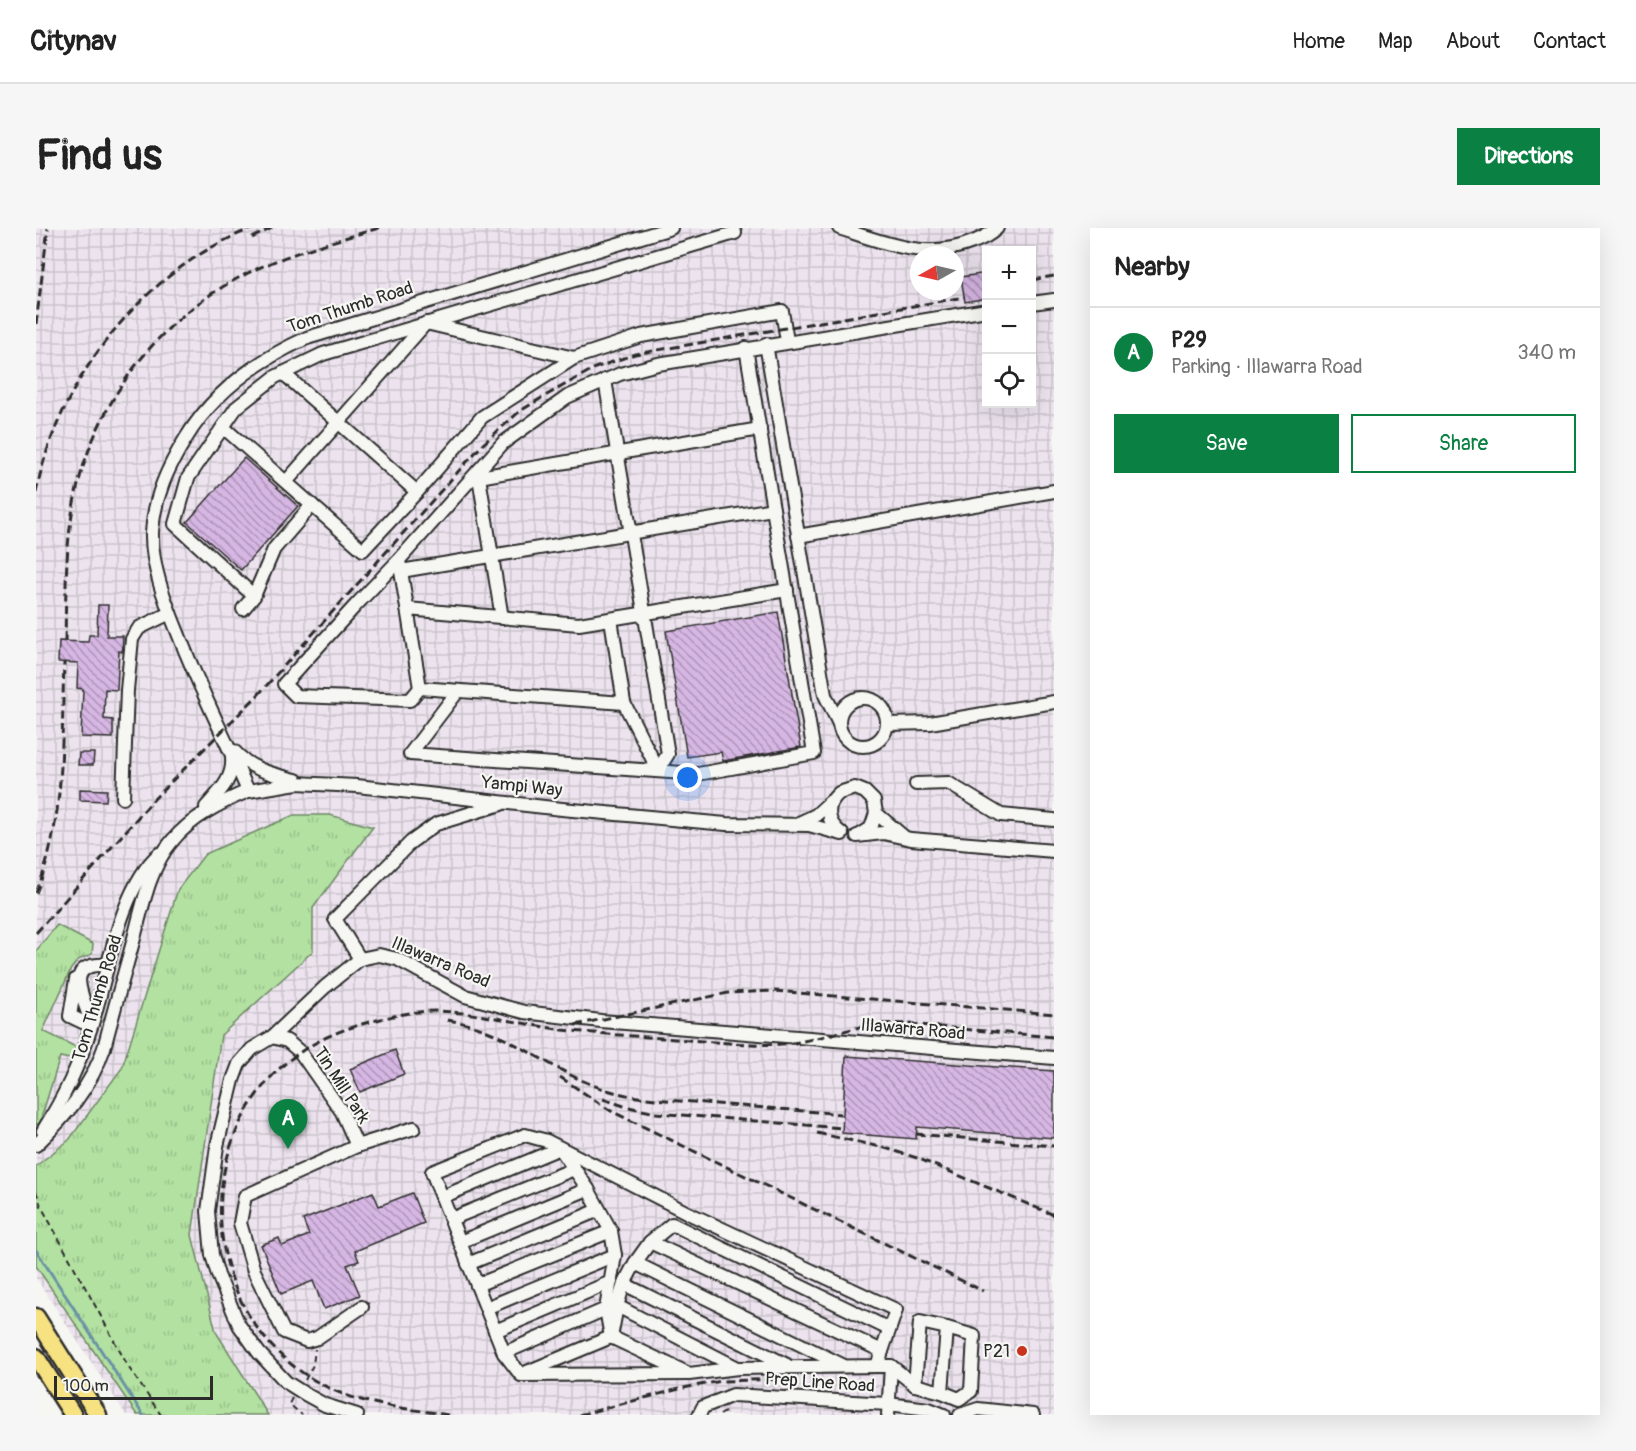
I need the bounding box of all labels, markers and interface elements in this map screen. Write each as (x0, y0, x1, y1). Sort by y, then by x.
text: Citynav (30, 24, 117, 59)
text: Home (1292, 28, 1345, 55)
text: Map (1378, 28, 1413, 55)
text: About (1446, 28, 1500, 55)
text: Contact (1533, 28, 1606, 55)
button: Directions (1457, 128, 1600, 185)
text: Find us (36, 130, 162, 182)
north arrow (910, 246, 964, 300)
map controls (982, 246, 1036, 408)
button: + (982, 246, 1036, 300)
text: Nearby (1114, 251, 1190, 283)
street label: Tom Thumb Road (284, 276, 416, 339)
button: − (982, 300, 1036, 354)
text: P29 (1171, 326, 1207, 354)
text: A (1127, 340, 1140, 365)
text: 340 m (1517, 340, 1576, 365)
button: locate (982, 354, 1036, 408)
text: Parking · Illawarra Road (1171, 354, 1363, 379)
button: Save (1114, 414, 1339, 473)
button: Share (1351, 414, 1576, 473)
your location (673, 763, 702, 792)
street label: Yampi Way (479, 771, 564, 802)
street label: Illawarra Road (388, 931, 494, 994)
street label: Tom Thumb Road (67, 932, 128, 1064)
street label: Illawarra Road (860, 1013, 966, 1046)
street label: Tin Mill Park (308, 1042, 375, 1129)
pin: A (268, 1100, 308, 1149)
place label: P21 (983, 1340, 1010, 1363)
marker: P21 (1015, 1344, 1029, 1358)
street label: Prep Line Road (764, 1367, 876, 1398)
scale bar (54, 1373, 213, 1400)
text: 100 m (63, 1376, 109, 1396)

